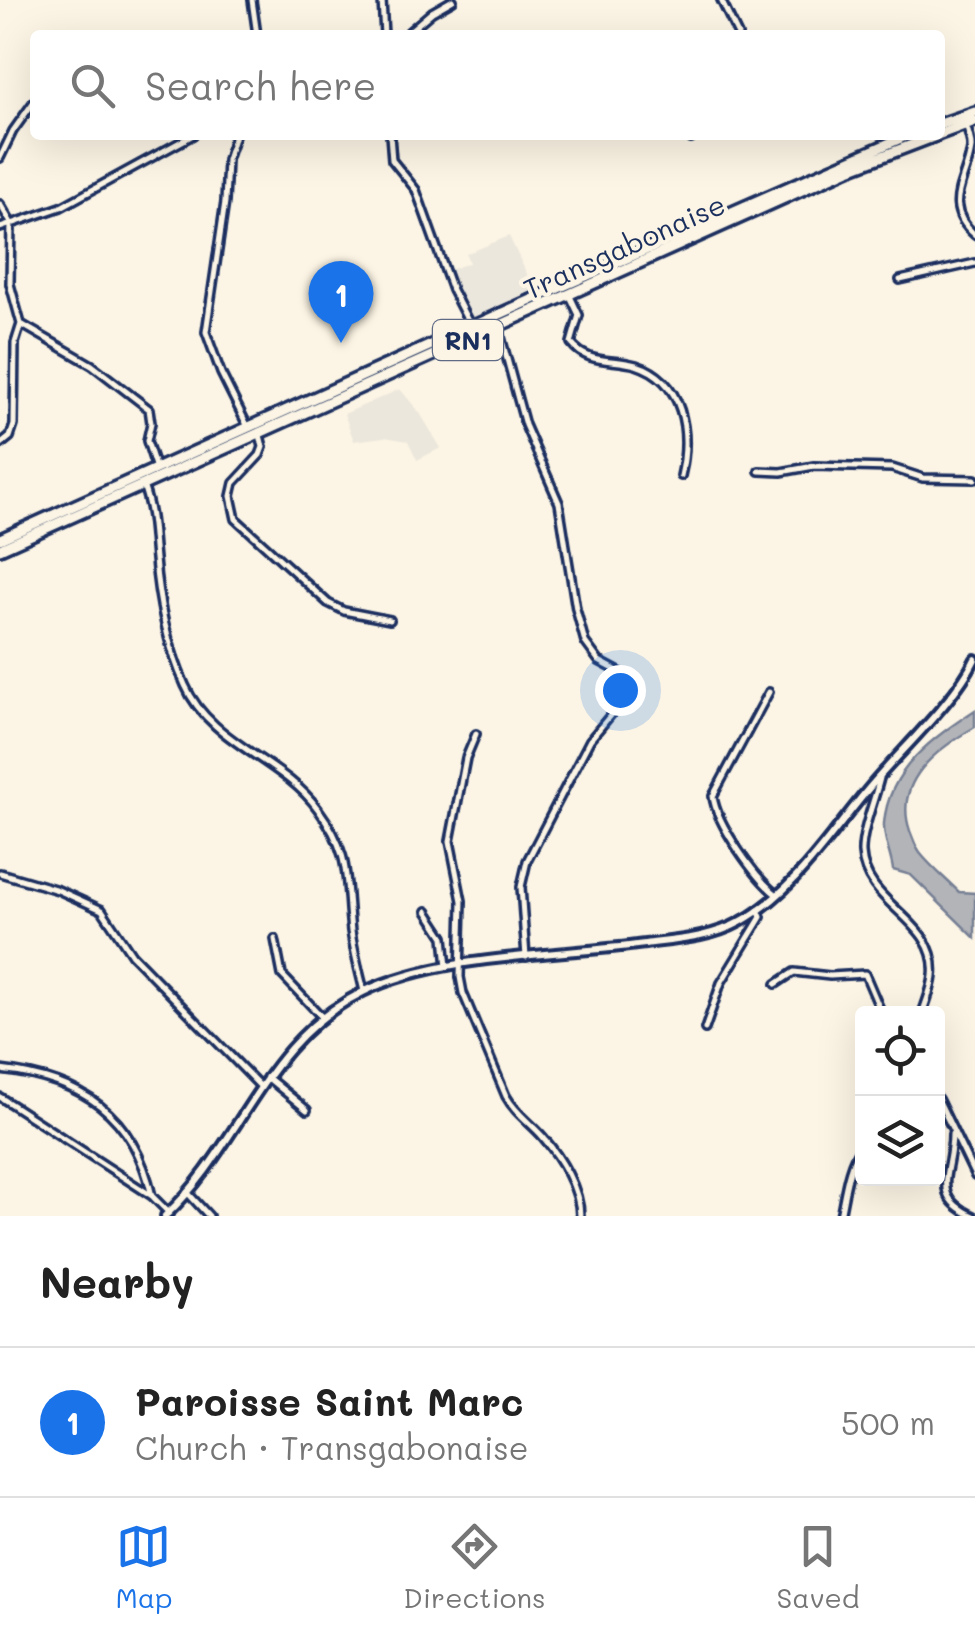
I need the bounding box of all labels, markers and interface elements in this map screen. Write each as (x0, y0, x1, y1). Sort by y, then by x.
search box (30, 30, 945, 140)
icon: search (65, 58, 120, 113)
text: Search here (145, 60, 376, 110)
street label: Transgabonaise (518, 185, 730, 307)
pin: 1 (308, 260, 374, 343)
road number: RN1 (433, 320, 503, 360)
your location (595, 665, 646, 716)
map controls (855, 1006, 945, 1186)
button: locate (855, 1006, 945, 1096)
button: layers (855, 1096, 945, 1186)
text: Nearby (40, 1254, 194, 1309)
text: Paroisse Saint Marc (135, 1376, 524, 1426)
text: 1 (65, 1401, 80, 1443)
text: 500 m (841, 1401, 935, 1443)
text: Church · Transgabonaise (135, 1426, 529, 1468)
tab: Map (115, 1519, 172, 1615)
tab: Directions (403, 1519, 546, 1615)
tab: Saved (776, 1519, 860, 1615)

